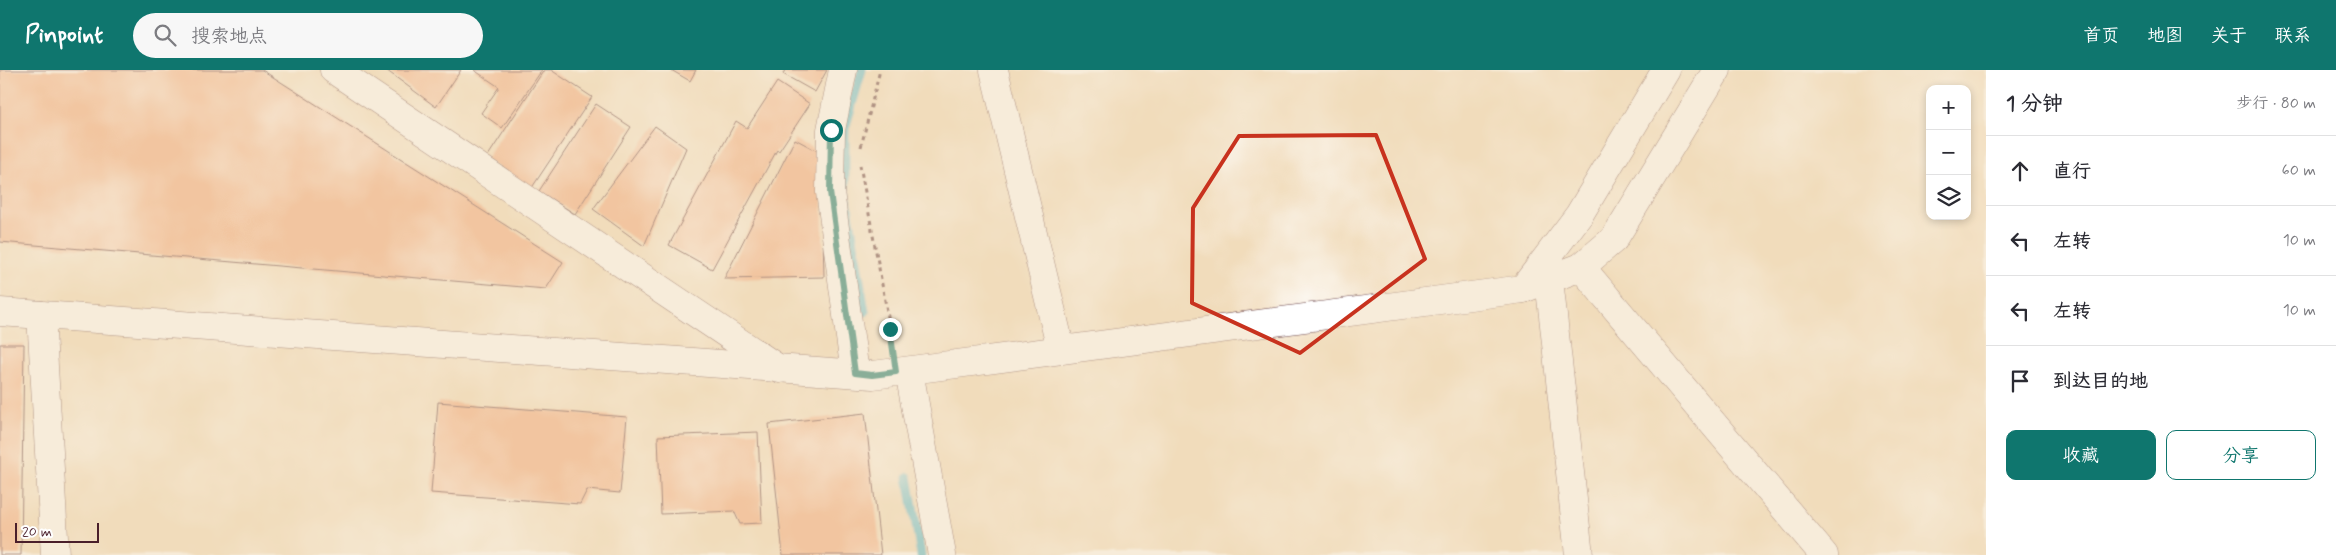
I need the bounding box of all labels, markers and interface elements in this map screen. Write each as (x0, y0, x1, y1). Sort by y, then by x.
search box (133, 13, 483, 58)
text: Pinpoint (25, 20, 103, 51)
icon: search (151, 21, 179, 49)
text: 搜索地点 (191, 24, 267, 49)
text: 首页 (2083, 24, 2119, 48)
text: 地图 (2147, 24, 2183, 48)
text: 关于 (2211, 24, 2247, 48)
text: 联系 (2275, 24, 2311, 48)
map controls (1926, 85, 1971, 220)
button: + (1926, 85, 1971, 130)
text: 1 分钟 (2006, 90, 2063, 118)
text: 步行 · 80 m (2236, 93, 2316, 114)
route start (820, 119, 843, 142)
button: − (1926, 130, 1971, 175)
icon: ahead (2006, 157, 2034, 185)
text: 直行 (2053, 159, 2091, 184)
text: 60 m (2282, 160, 2316, 181)
button: layers (1926, 175, 1971, 220)
icon: left (2006, 227, 2034, 255)
text: 左转 (2053, 229, 2091, 254)
text: 10 m (2283, 230, 2316, 251)
icon: left (2006, 297, 2034, 325)
text: 左转 (2053, 299, 2091, 324)
text: 10 m (2283, 300, 2316, 321)
route end (879, 318, 902, 341)
icon: arrive (2006, 367, 2034, 395)
text: 到达目的地 (2053, 369, 2148, 394)
button: 收藏 (2006, 430, 2156, 480)
button: 分享 (2166, 430, 2316, 480)
scale bar (15, 520, 99, 543)
text: 20 m (22, 523, 52, 541)

